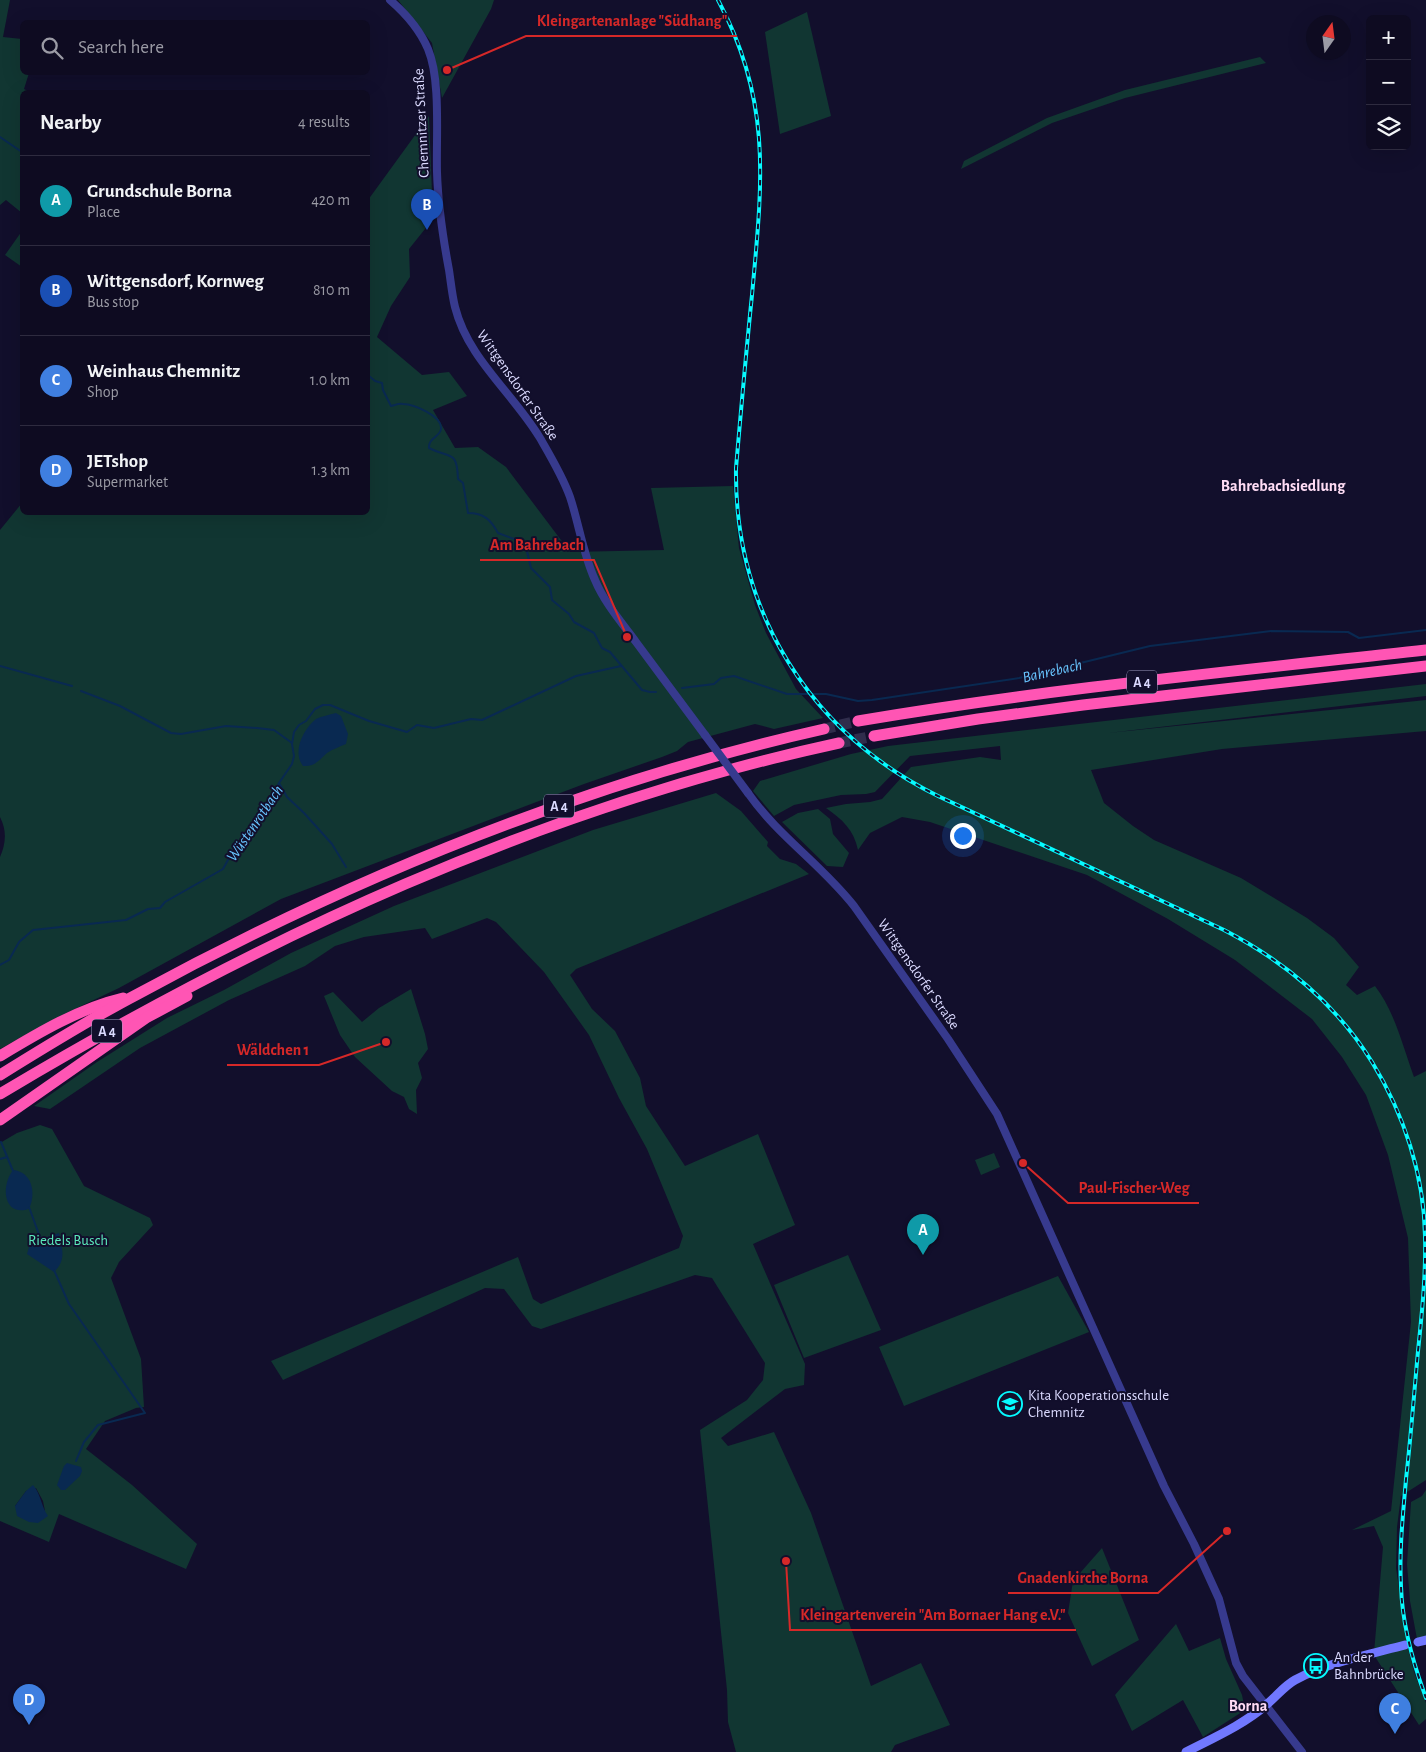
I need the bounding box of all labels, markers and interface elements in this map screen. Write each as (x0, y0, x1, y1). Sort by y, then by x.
callout: Kleingartenanlage "Südhang" (526, 5, 737, 36)
text: Kleingartenanlage "Südhang" (537, 13, 728, 29)
north arrow (1306, 15, 1351, 60)
map controls (1366, 15, 1411, 150)
button: + (1366, 15, 1411, 60)
search box (20, 20, 370, 75)
icon: search (38, 34, 66, 62)
text: Search here (78, 38, 164, 57)
button: − (1366, 60, 1411, 105)
street label: Chemnitzer Straße (411, 68, 432, 178)
button: layers (1366, 105, 1411, 150)
text: Nearby (40, 112, 101, 133)
text: 4 results (298, 114, 350, 130)
text: Grundschule Borna (87, 182, 232, 201)
pin: B (411, 189, 443, 230)
text: A (51, 192, 61, 208)
text: 420 m (311, 192, 350, 208)
text: Place (87, 204, 120, 220)
text: Wittgensdorf, Kornweg (87, 272, 264, 291)
text: B (51, 282, 61, 298)
text: 810 m (313, 282, 350, 298)
text: Bus stop (87, 294, 139, 310)
street label: Wittgensdorfer Straße (474, 327, 561, 443)
text: Weinhaus Chemnitz (87, 362, 240, 381)
text: C (52, 372, 60, 388)
text: 1.0 km (310, 372, 350, 388)
text: Shop (87, 384, 119, 400)
text: JETshop (87, 452, 148, 471)
text: D (51, 462, 61, 478)
text: 1.3 km (312, 462, 350, 478)
text: Supermarket (87, 474, 168, 490)
district label: Bahrebachsiedlung (1221, 478, 1346, 494)
callout: Am Bahrebach (480, 529, 594, 560)
text: Am Bahrebach (490, 537, 584, 553)
water label: Bahrebach (1021, 656, 1084, 686)
road number: A 4 (1127, 670, 1157, 694)
water label: Wüstenrotbach (224, 783, 286, 865)
road number: A 4 (544, 794, 574, 818)
your location (950, 823, 976, 849)
street label: Wittgensdorfer Straße (875, 916, 962, 1032)
road number: A 4 (92, 1019, 122, 1042)
callout: Wäldchen 1 (227, 1034, 319, 1065)
text: Wäldchen 1 (237, 1042, 309, 1058)
callout: Paul-Fischer-Weg (1068, 1172, 1199, 1203)
text: Paul-Fischer-Weg (1079, 1180, 1190, 1196)
pin: A (907, 1214, 939, 1255)
park label: Riedels Busch (28, 1233, 108, 1248)
place label: Kita Kooperationsschule Chemnitz (1028, 1388, 1169, 1420)
school or university icon: Kita Kooperationsschule Chemnitz (997, 1391, 1023, 1417)
callout: Gnadenkirche Borna (1008, 1562, 1158, 1593)
text: Gnadenkirche Borna (1018, 1570, 1149, 1586)
callout: Kleingartenverein "Am Bornaer Hang e.V." (790, 1599, 1076, 1630)
text: Kleingartenverein "Am Bornaer Hang e.V." (800, 1607, 1066, 1623)
place label: An der Bahnbrücke (1334, 1650, 1404, 1682)
bus stop icon: An der Bahnbrücke (1303, 1653, 1329, 1679)
pin: D (13, 1684, 45, 1725)
pin: C (1379, 1693, 1411, 1734)
district label: Borna (1229, 1698, 1268, 1714)

